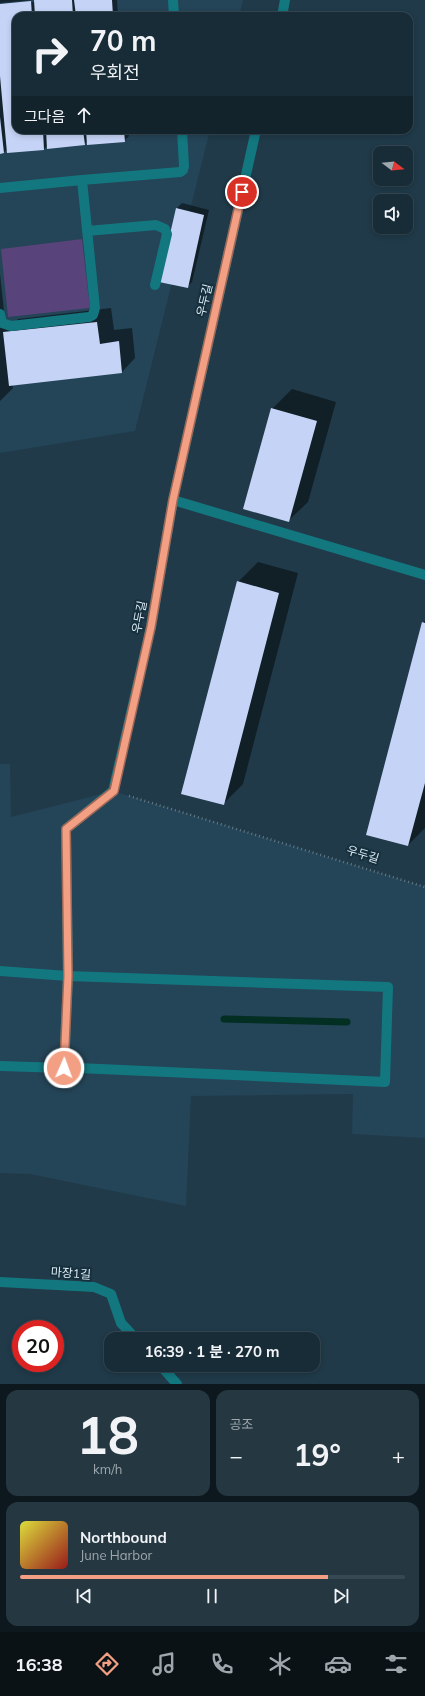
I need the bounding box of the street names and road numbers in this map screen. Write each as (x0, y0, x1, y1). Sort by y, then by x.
street label: 우두길 (193, 282, 215, 318)
street label: 우두길 (128, 599, 150, 635)
street label: 우두길 (345, 842, 381, 866)
street label: 마장1길 (50, 1264, 92, 1282)

